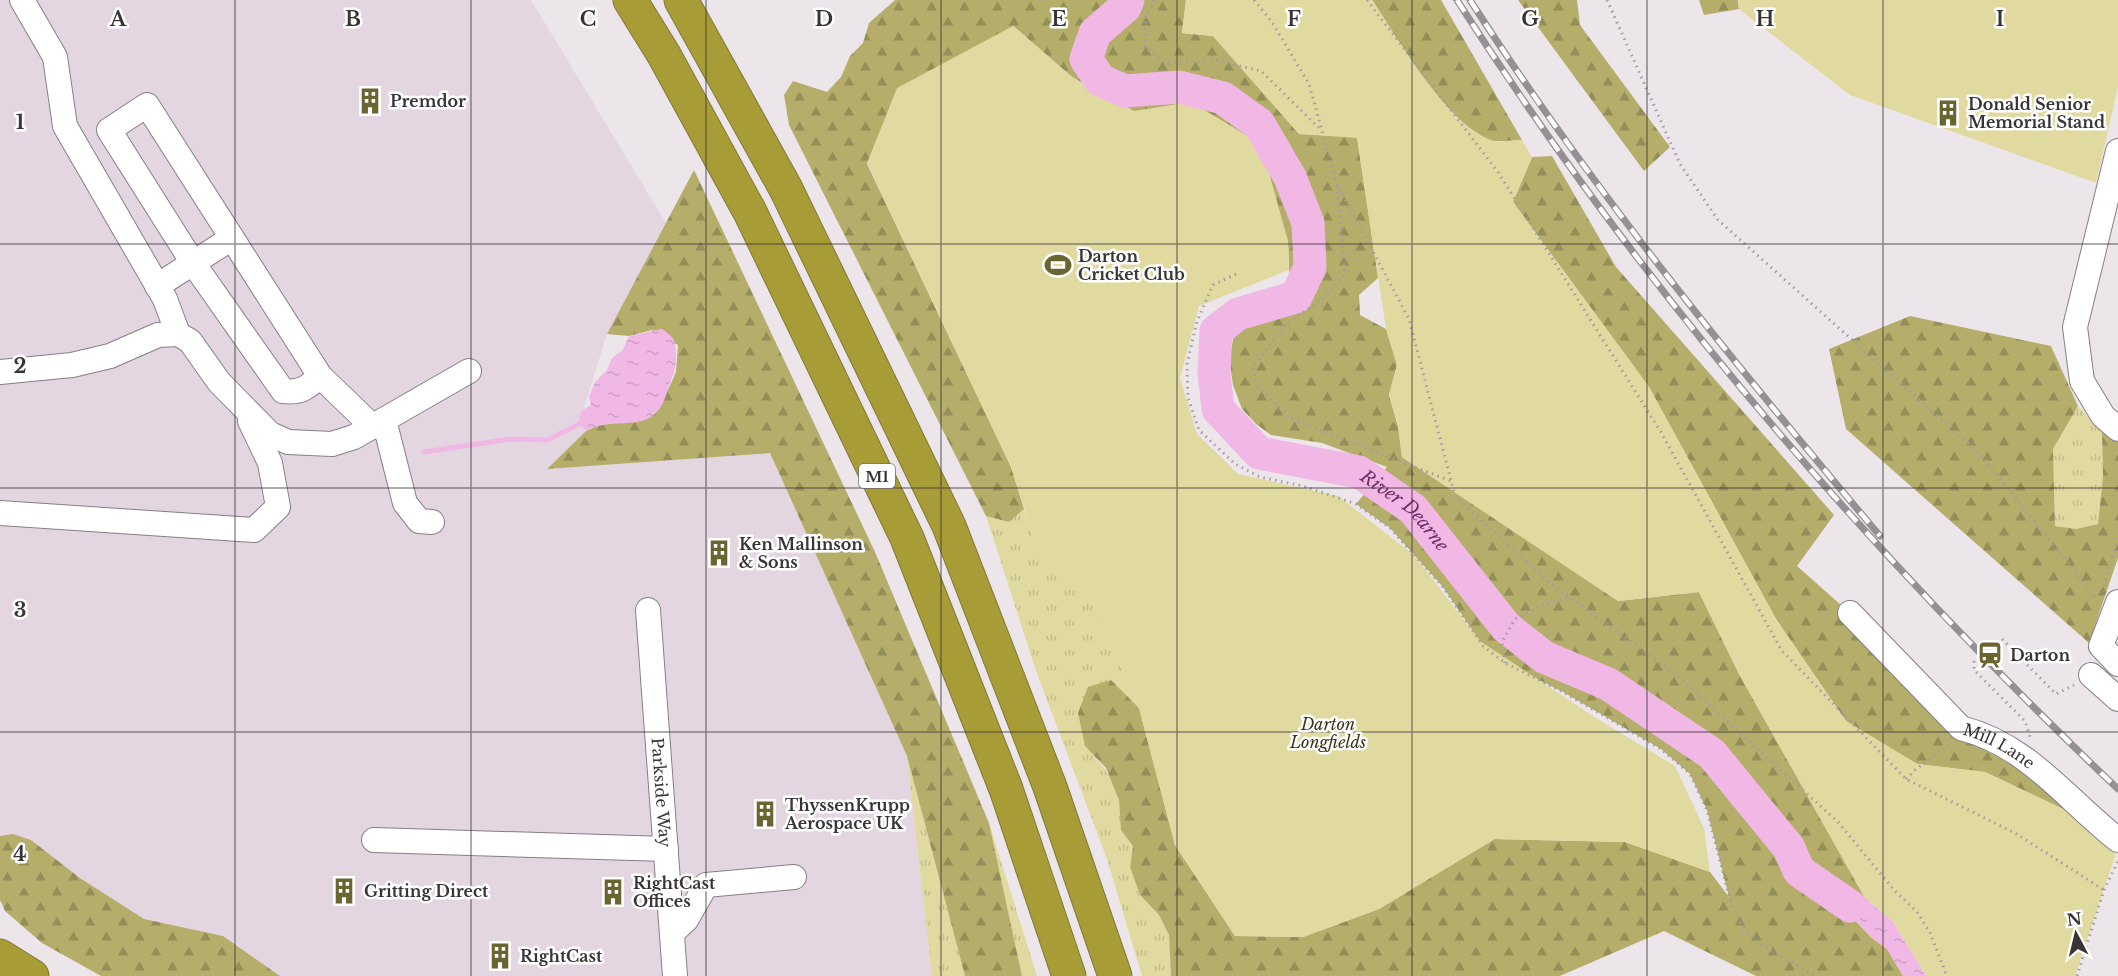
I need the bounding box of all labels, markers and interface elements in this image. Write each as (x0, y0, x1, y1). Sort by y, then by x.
text: A (109, 7, 127, 31)
text: B (345, 7, 361, 31)
text: C (580, 7, 596, 31)
text: D (815, 7, 833, 31)
text: E (1051, 7, 1067, 31)
text: F (1287, 7, 1301, 31)
text: G (1521, 7, 1539, 31)
text: H (1756, 7, 1775, 31)
text: I (1996, 7, 2004, 31)
building icon: Premdor (355, 86, 385, 116)
place label: Premdor (390, 91, 466, 111)
place label: Donald Senior Memorial Stand (1968, 94, 2105, 132)
building icon: Donald Senior Memorial Stand (1933, 98, 1963, 128)
text: 1 (16, 110, 25, 134)
place label: Darton Cricket Club (1078, 246, 1185, 284)
sports icon: Darton Cricket Club (1043, 250, 1073, 280)
text: 2 (13, 354, 27, 378)
road number: M1 (859, 464, 895, 488)
water label: River Dearne (1355, 465, 1453, 556)
place label: Ken Mallinson & Sons (739, 534, 863, 572)
building icon: Ken Mallinson & Sons (704, 538, 734, 568)
text: 3 (14, 598, 26, 622)
station icon: Darton (1975, 640, 2005, 670)
place label: Darton (2010, 645, 2070, 665)
park label: Darton Longfields (1289, 714, 1366, 752)
street label: Mill Lane (1961, 719, 2039, 773)
street label: Parkside Way (647, 737, 676, 849)
place label: ThyssenKrupp Aerospace UK (784, 795, 910, 833)
building icon: ThyssenKrupp Aerospace UK (750, 799, 780, 829)
text: 4 (13, 842, 27, 866)
place label: RightCast Offices (633, 873, 716, 911)
building icon: Gritting Direct (329, 876, 359, 906)
building icon: RightCast Offices (598, 877, 628, 907)
place label: Gritting Direct (364, 881, 489, 901)
north arrow (2046, 904, 2106, 964)
text: N (2065, 908, 2083, 930)
building icon: RightCast (485, 941, 515, 971)
place label: RightCast (520, 946, 603, 966)

